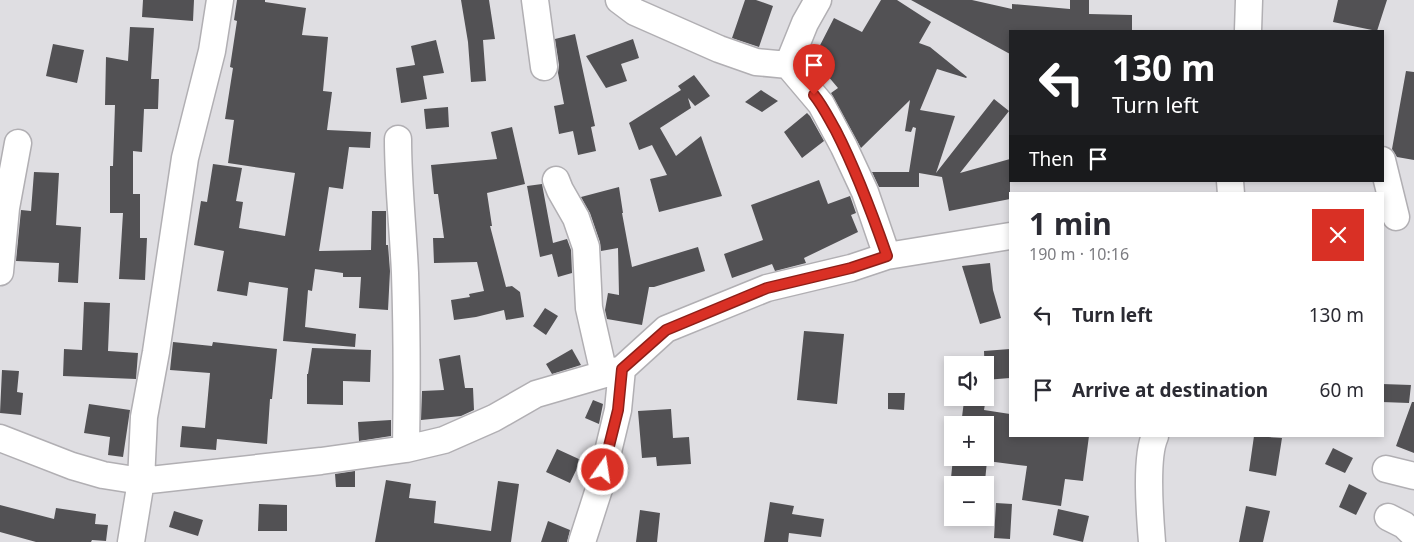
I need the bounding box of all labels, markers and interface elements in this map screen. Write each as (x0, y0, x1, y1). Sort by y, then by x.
pin (793, 44, 835, 95)
text: 130 m (1112, 44, 1215, 91)
icon: left (1029, 50, 1094, 115)
icon: arrive (800, 51, 828, 79)
text: Turn left (1112, 89, 1199, 119)
icon: arrive (1084, 145, 1112, 173)
text: Then (1029, 146, 1074, 172)
text: 1 min (1029, 203, 1112, 244)
button: close (1312, 209, 1364, 261)
text: 190 m · 10:16 (1029, 243, 1129, 265)
icon: left (1029, 301, 1057, 329)
text: Turn left (1072, 302, 1153, 328)
text: 130 m (1309, 302, 1364, 328)
map controls (944, 356, 994, 526)
button: sound (944, 356, 994, 406)
icon: arrive (1029, 376, 1057, 404)
text: Arrive at destination (1072, 377, 1268, 403)
text: 60 m (1320, 377, 1364, 403)
button: + (944, 416, 994, 466)
position arrow (576, 443, 628, 495)
button: − (944, 476, 994, 526)

